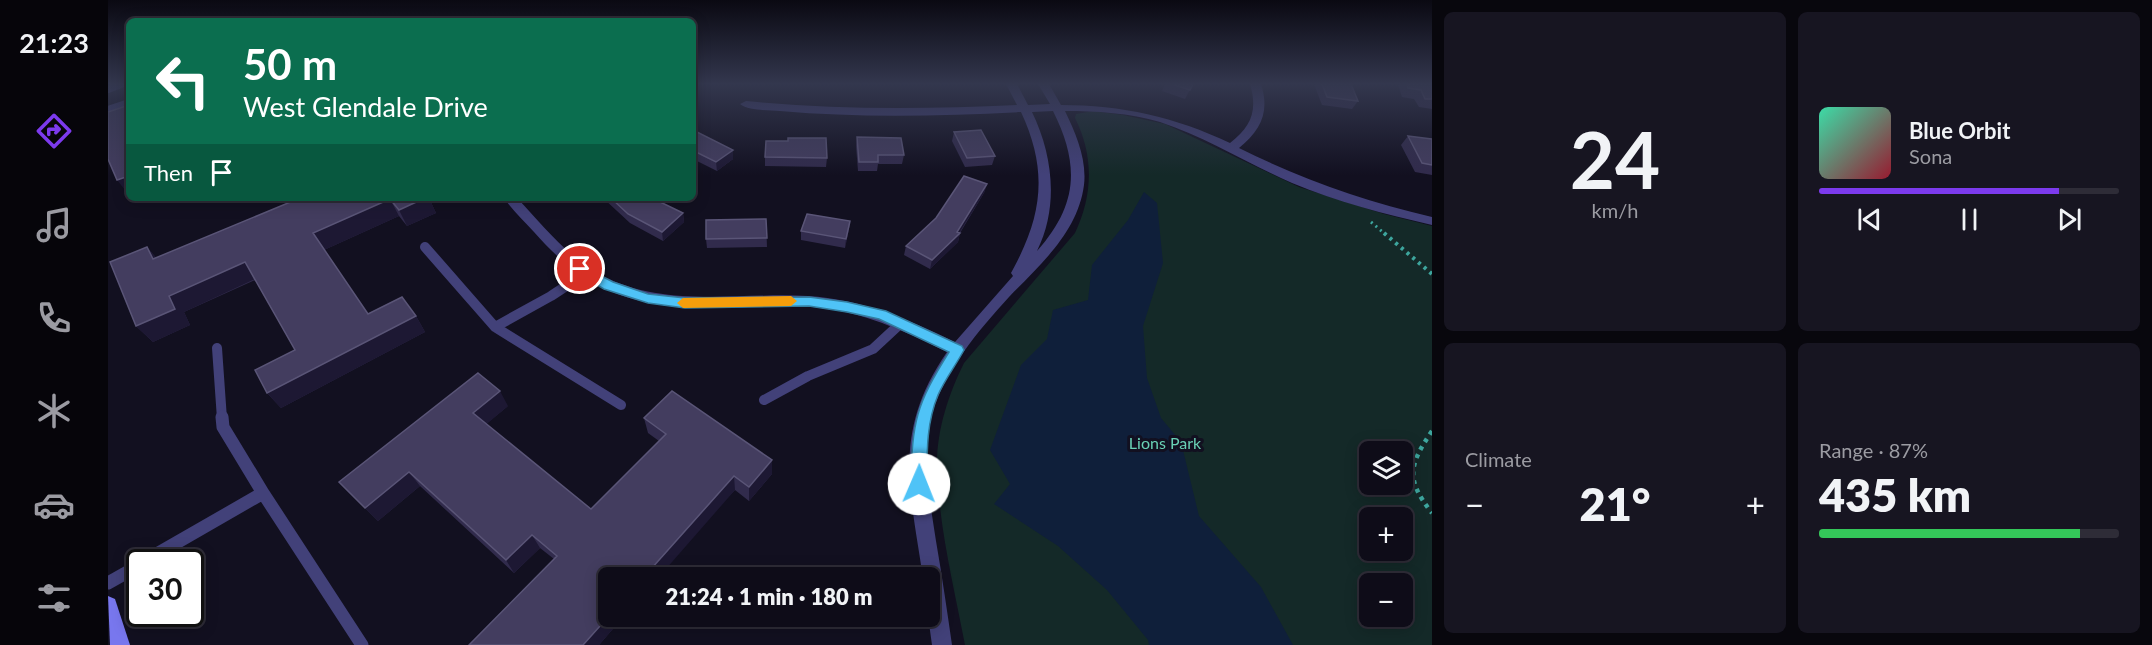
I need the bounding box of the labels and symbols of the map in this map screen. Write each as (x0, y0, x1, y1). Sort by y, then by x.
pin (554, 243, 605, 294)
park label: Lions Park (1129, 433, 1202, 452)
position arrow (887, 452, 951, 516)
speed limit sign: 30 (126, 549, 204, 627)

